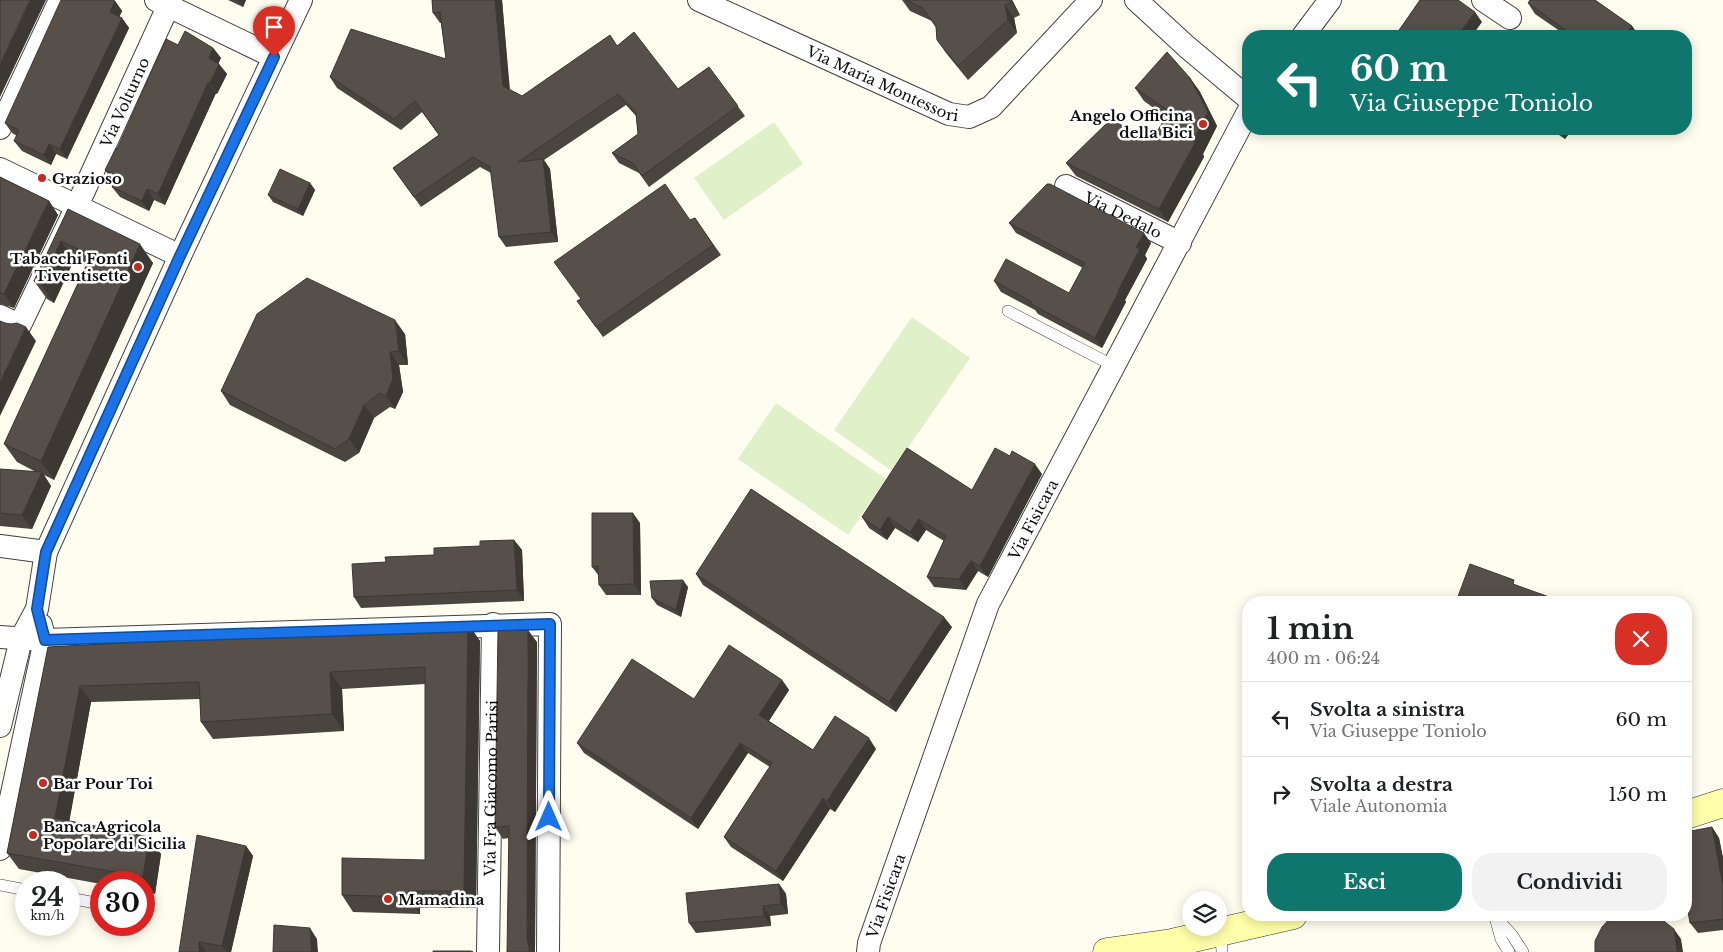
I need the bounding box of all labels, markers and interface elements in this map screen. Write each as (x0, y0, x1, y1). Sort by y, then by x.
pin (253, 6, 295, 57)
icon: arrive (260, 13, 288, 41)
street label: Via Maria Montessori (803, 41, 960, 125)
text: 60 m (1350, 47, 1448, 90)
icon: left (1267, 50, 1332, 115)
street label: Via Volturno (95, 54, 153, 151)
text: Via Giuseppe Toniolo (1350, 90, 1593, 117)
place label: Angelo Officina della Bici (1069, 106, 1194, 142)
marker: Angelo Officina della Bici (1197, 118, 1209, 130)
place label: Grazioso (52, 169, 122, 188)
marker: Grazioso (36, 172, 48, 184)
street label: Via Dedalo (1080, 187, 1165, 242)
place label: Tabacchi Fonti Tiventisette (10, 249, 129, 285)
marker: Tabacchi Fonti Tiventisette (132, 261, 144, 273)
street label: Via Fisicara (1003, 475, 1062, 564)
text: 1 min (1267, 610, 1354, 647)
button: close (1615, 613, 1667, 665)
text: 400 m · 06:24 (1267, 648, 1380, 668)
text: Svolta a sinistra (1310, 698, 1465, 721)
street label: Via Fra Giacomo Parisi (480, 700, 501, 877)
icon: left (1267, 705, 1295, 733)
text: 60 m (1615, 708, 1667, 731)
text: Via Giuseppe Toniolo (1310, 721, 1487, 741)
text: Svolta a destra (1310, 773, 1453, 796)
place label: Bar Pour Toi (53, 774, 154, 793)
marker: Bar Pour Toi (37, 777, 49, 789)
icon: right (1267, 780, 1295, 808)
text: 150 m (1608, 783, 1667, 806)
position arrow (522, 790, 574, 842)
text: Viale Autonomia (1310, 796, 1447, 816)
place label: Banca Agricola Popolare di Sicilia (43, 817, 187, 853)
marker: Banca Agricola Popolare di Sicilia (27, 829, 39, 841)
street label: Via Fisicara (862, 850, 909, 942)
button: Esci (1267, 853, 1462, 911)
button: Condividi (1472, 853, 1667, 911)
speed limit sign: 30 (90, 871, 155, 936)
text: 24 (31, 882, 64, 913)
place label: Mamadina (398, 890, 485, 909)
map controls (1182, 891, 1227, 936)
button: layers (1182, 891, 1227, 936)
marker: Mamadina (382, 893, 394, 905)
text: km/h (30, 908, 65, 923)

